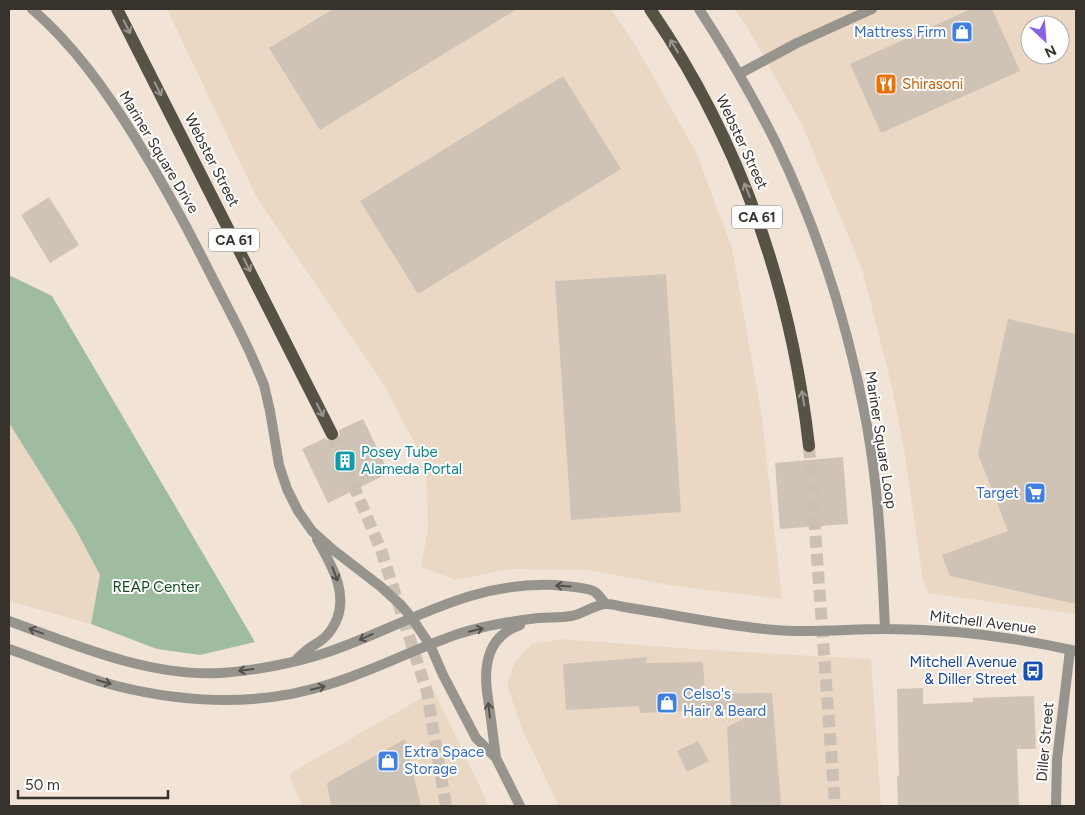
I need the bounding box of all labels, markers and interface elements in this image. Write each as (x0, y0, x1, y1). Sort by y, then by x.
north arrow (1020, 15, 1070, 65)
one-way arrow (123, 19, 132, 34)
shop icon: Mattress Firm (950, 20, 974, 44)
place label: Mattress Firm (854, 23, 946, 41)
one-way arrow (668, 39, 678, 53)
text: N (1042, 41, 1059, 61)
restaurant icon: Shirasoni (874, 72, 898, 96)
place label: Shirasoni (902, 75, 963, 93)
one-way arrow (154, 81, 163, 96)
street label: Mariner Square Drive (115, 87, 203, 217)
street label: Webster Street (712, 92, 772, 192)
street label: Webster Street (181, 110, 243, 210)
one-way arrow (742, 183, 751, 199)
road number: CA 61 (732, 206, 782, 228)
road number: CA 61 (209, 228, 259, 252)
one-way arrow (242, 258, 252, 273)
street label: Mariner Square Loop (861, 370, 901, 510)
one-way arrow (798, 390, 808, 406)
one-way arrow (315, 403, 325, 418)
place label: Posey Tube Alameda Portal (361, 443, 462, 478)
building icon: Posey Tube Alameda Portal (333, 449, 357, 473)
supermarket icon: Target (1023, 481, 1047, 505)
place label: Target (976, 484, 1019, 502)
one-way arrow (331, 566, 340, 581)
park label: REAP Center (112, 578, 200, 596)
one-way arrow (555, 581, 571, 591)
street label: Mitchell Avenue (929, 607, 1037, 637)
one-way arrow (468, 624, 484, 634)
one-way arrow (29, 626, 45, 635)
one-way arrow (359, 632, 374, 642)
place label: Mitchell Avenue & Diller Street (909, 653, 1017, 688)
bus stop icon: Mitchell Avenue & Diller Street (1021, 659, 1045, 683)
one-way arrow (238, 665, 254, 675)
one-way arrow (96, 678, 112, 688)
one-way arrow (309, 682, 325, 692)
place label: Celso's Hair & Beard (683, 685, 766, 720)
shop icon: Celso's Hair & Beard (655, 691, 679, 715)
street label: Diller Street (1033, 701, 1057, 782)
one-way arrow (484, 702, 494, 718)
place label: Extra Space Storage (404, 743, 484, 778)
shop icon: Extra Space Storage (376, 749, 400, 773)
scale bar (18, 768, 168, 800)
text: 50 m (25, 776, 60, 794)

